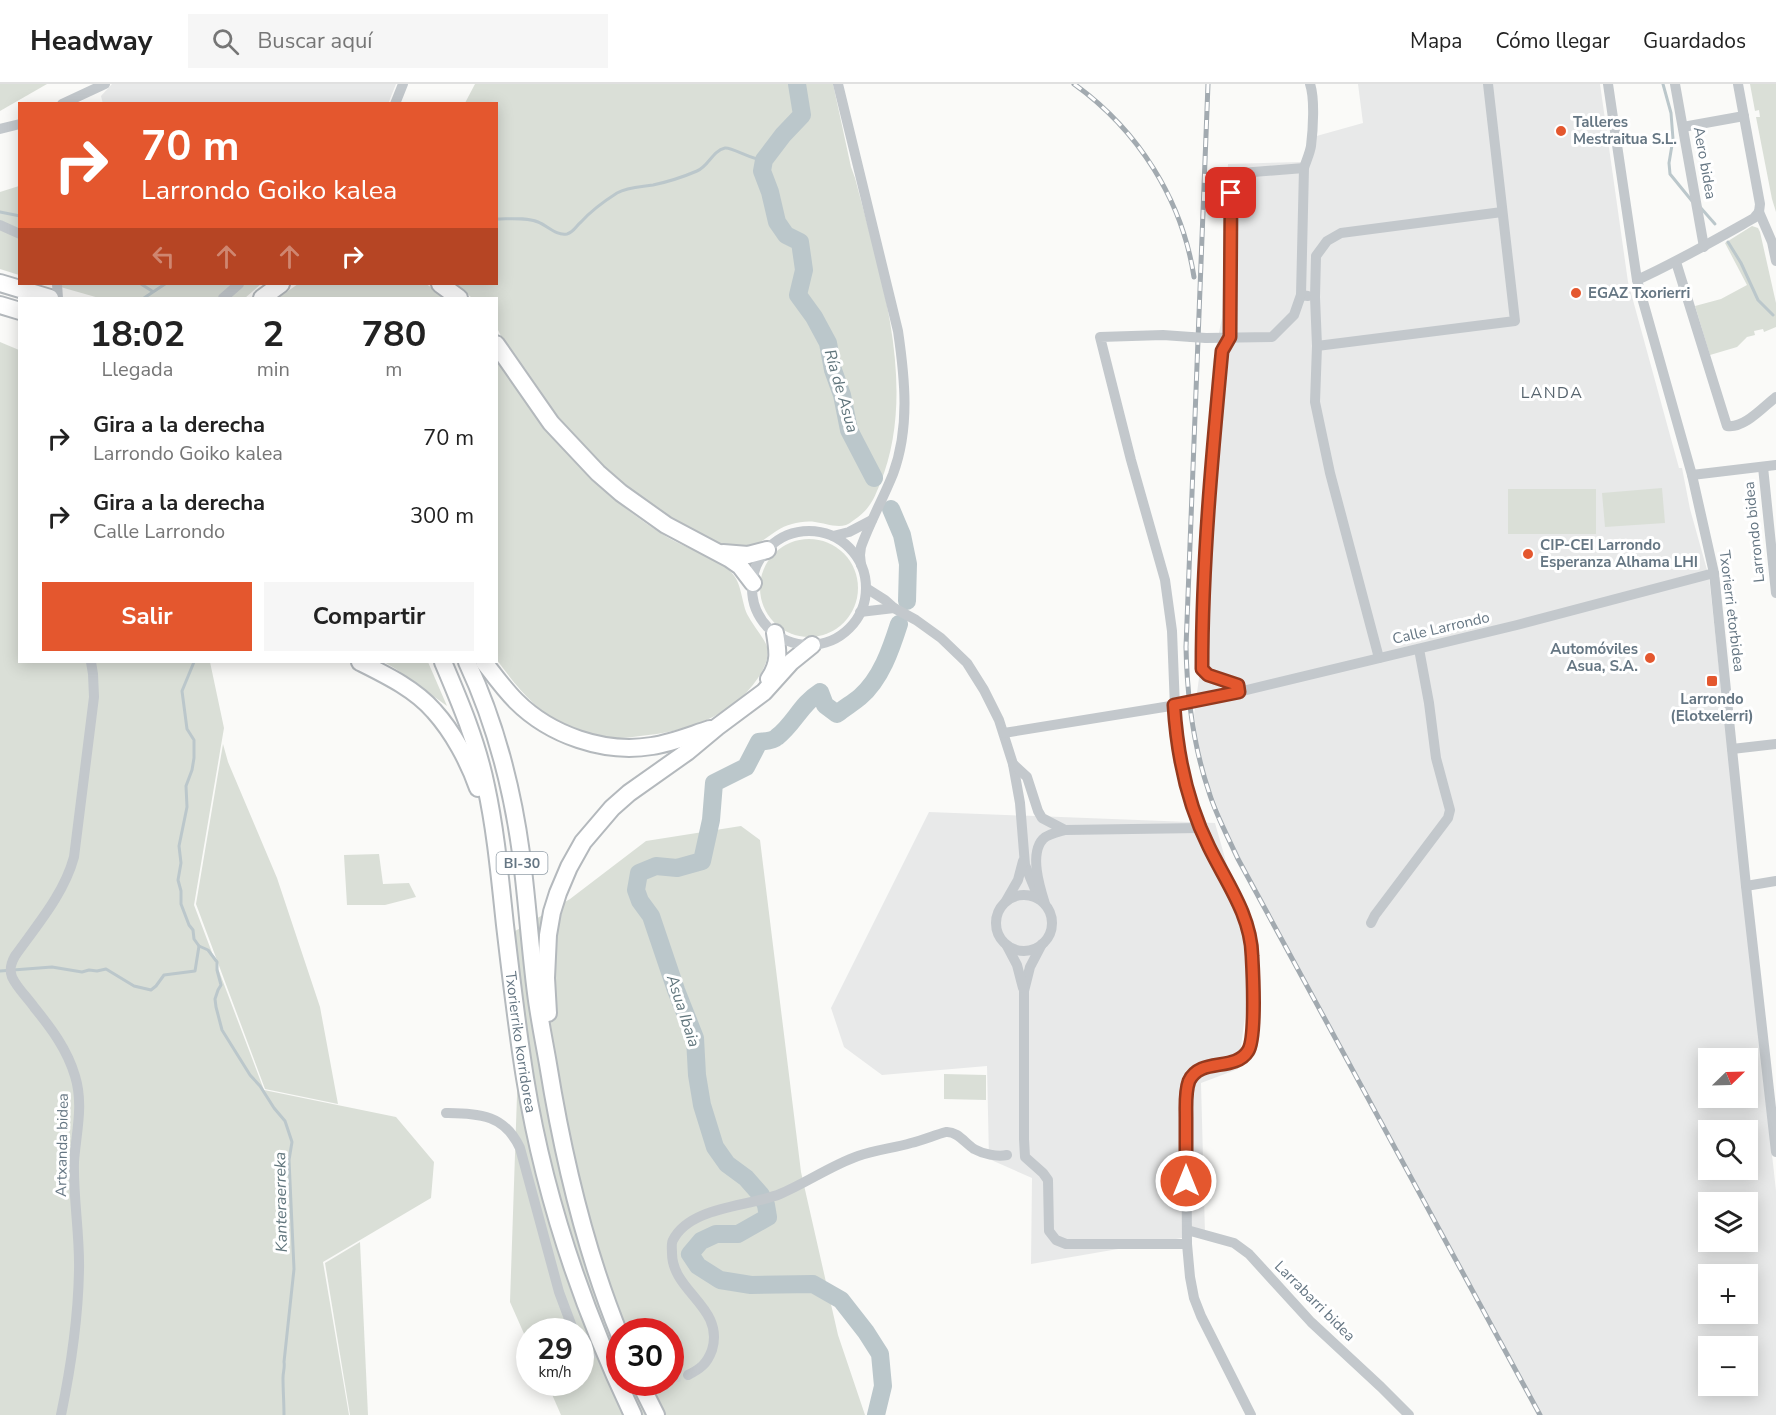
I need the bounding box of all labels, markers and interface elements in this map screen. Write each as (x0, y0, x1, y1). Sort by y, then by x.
search box (188, 14, 608, 68)
text: Headway (30, 22, 152, 60)
icon: search (209, 25, 242, 58)
text: Buscar aquí (257, 26, 372, 56)
text: Mapa (1410, 27, 1462, 55)
text: Cómo llegar (1495, 27, 1610, 55)
text: Guardados (1643, 27, 1746, 55)
place label: Talleres Mestraitua S.L. (1573, 112, 1677, 149)
text: 70 m (141, 118, 240, 175)
marker: Talleres Mestraitua S.L. (1554, 124, 1568, 138)
street label: Aero bidea (1689, 125, 1721, 201)
icon: right (42, 126, 120, 204)
pin (1205, 167, 1256, 218)
text: Larrondo Goiko kalea (141, 172, 397, 209)
icon: arrive (1214, 176, 1247, 209)
icon: left (147, 240, 180, 273)
icon: ahead (210, 240, 243, 273)
icon: ahead (273, 240, 306, 273)
icon: right (336, 240, 369, 273)
place label: EGAZ Txorierri (1588, 283, 1690, 303)
marker: EGAZ Txorierri (1569, 286, 1583, 300)
text: 18:02 (90, 310, 185, 359)
text: 2 (262, 310, 284, 359)
text: 780 (361, 310, 426, 359)
water label: Ría de Asua (819, 347, 863, 435)
text: Llegada (101, 356, 173, 383)
text: min (257, 356, 290, 383)
text: m (385, 356, 402, 383)
district label: LANDA (1521, 382, 1583, 404)
text: Gira a la derecha (93, 410, 265, 440)
icon: right (42, 422, 75, 455)
text: 70 m (423, 423, 474, 453)
text: Larrondo Goiko kalea (93, 440, 283, 467)
street label: Larrondo bidea (1739, 481, 1769, 583)
text: Gira a la derecha (93, 488, 265, 518)
icon: right (42, 500, 75, 533)
text: 300 m (410, 501, 474, 531)
text: Calle Larrondo (93, 518, 225, 545)
place label: CIP-CEI Larrondo Esperanza Alhama LHI (1540, 535, 1698, 572)
marker: CIP-CEI Larrondo Esperanza Alhama LHI (1521, 547, 1535, 561)
street label: Txorierri etorbidea (1715, 549, 1749, 673)
button: Salir (42, 582, 252, 651)
button: Compartir (264, 582, 474, 651)
street label: Calle Larrondo (1390, 607, 1492, 649)
place label: Automóviles Asua, S.A. (1550, 639, 1638, 676)
marker: Automóviles Asua, S.A. (1643, 651, 1657, 665)
marker: Larrondo (Elotxelerri) (1705, 674, 1719, 688)
place label: Larrondo (Elotxelerri) (1670, 689, 1754, 726)
road number: BI-30 (496, 852, 548, 874)
street label: Txorierriko korridorea (501, 970, 541, 1115)
water label: Asua Ibaia (661, 971, 705, 1050)
north arrow (1698, 1048, 1758, 1108)
map controls (1698, 1048, 1758, 1396)
street label: Artxanda bidea (51, 1093, 73, 1197)
button: search (1698, 1120, 1758, 1180)
position arrow (1154, 1149, 1218, 1213)
water label: Kanteraerreka (269, 1152, 293, 1252)
button: layers (1698, 1192, 1758, 1252)
street label: Larrabarri bidea (1270, 1256, 1360, 1346)
button: + (1698, 1264, 1758, 1324)
speed limit sign: 30 (606, 1318, 684, 1396)
text: 29 (537, 1329, 573, 1370)
button: − (1698, 1336, 1758, 1396)
text: km/h (538, 1362, 572, 1382)

